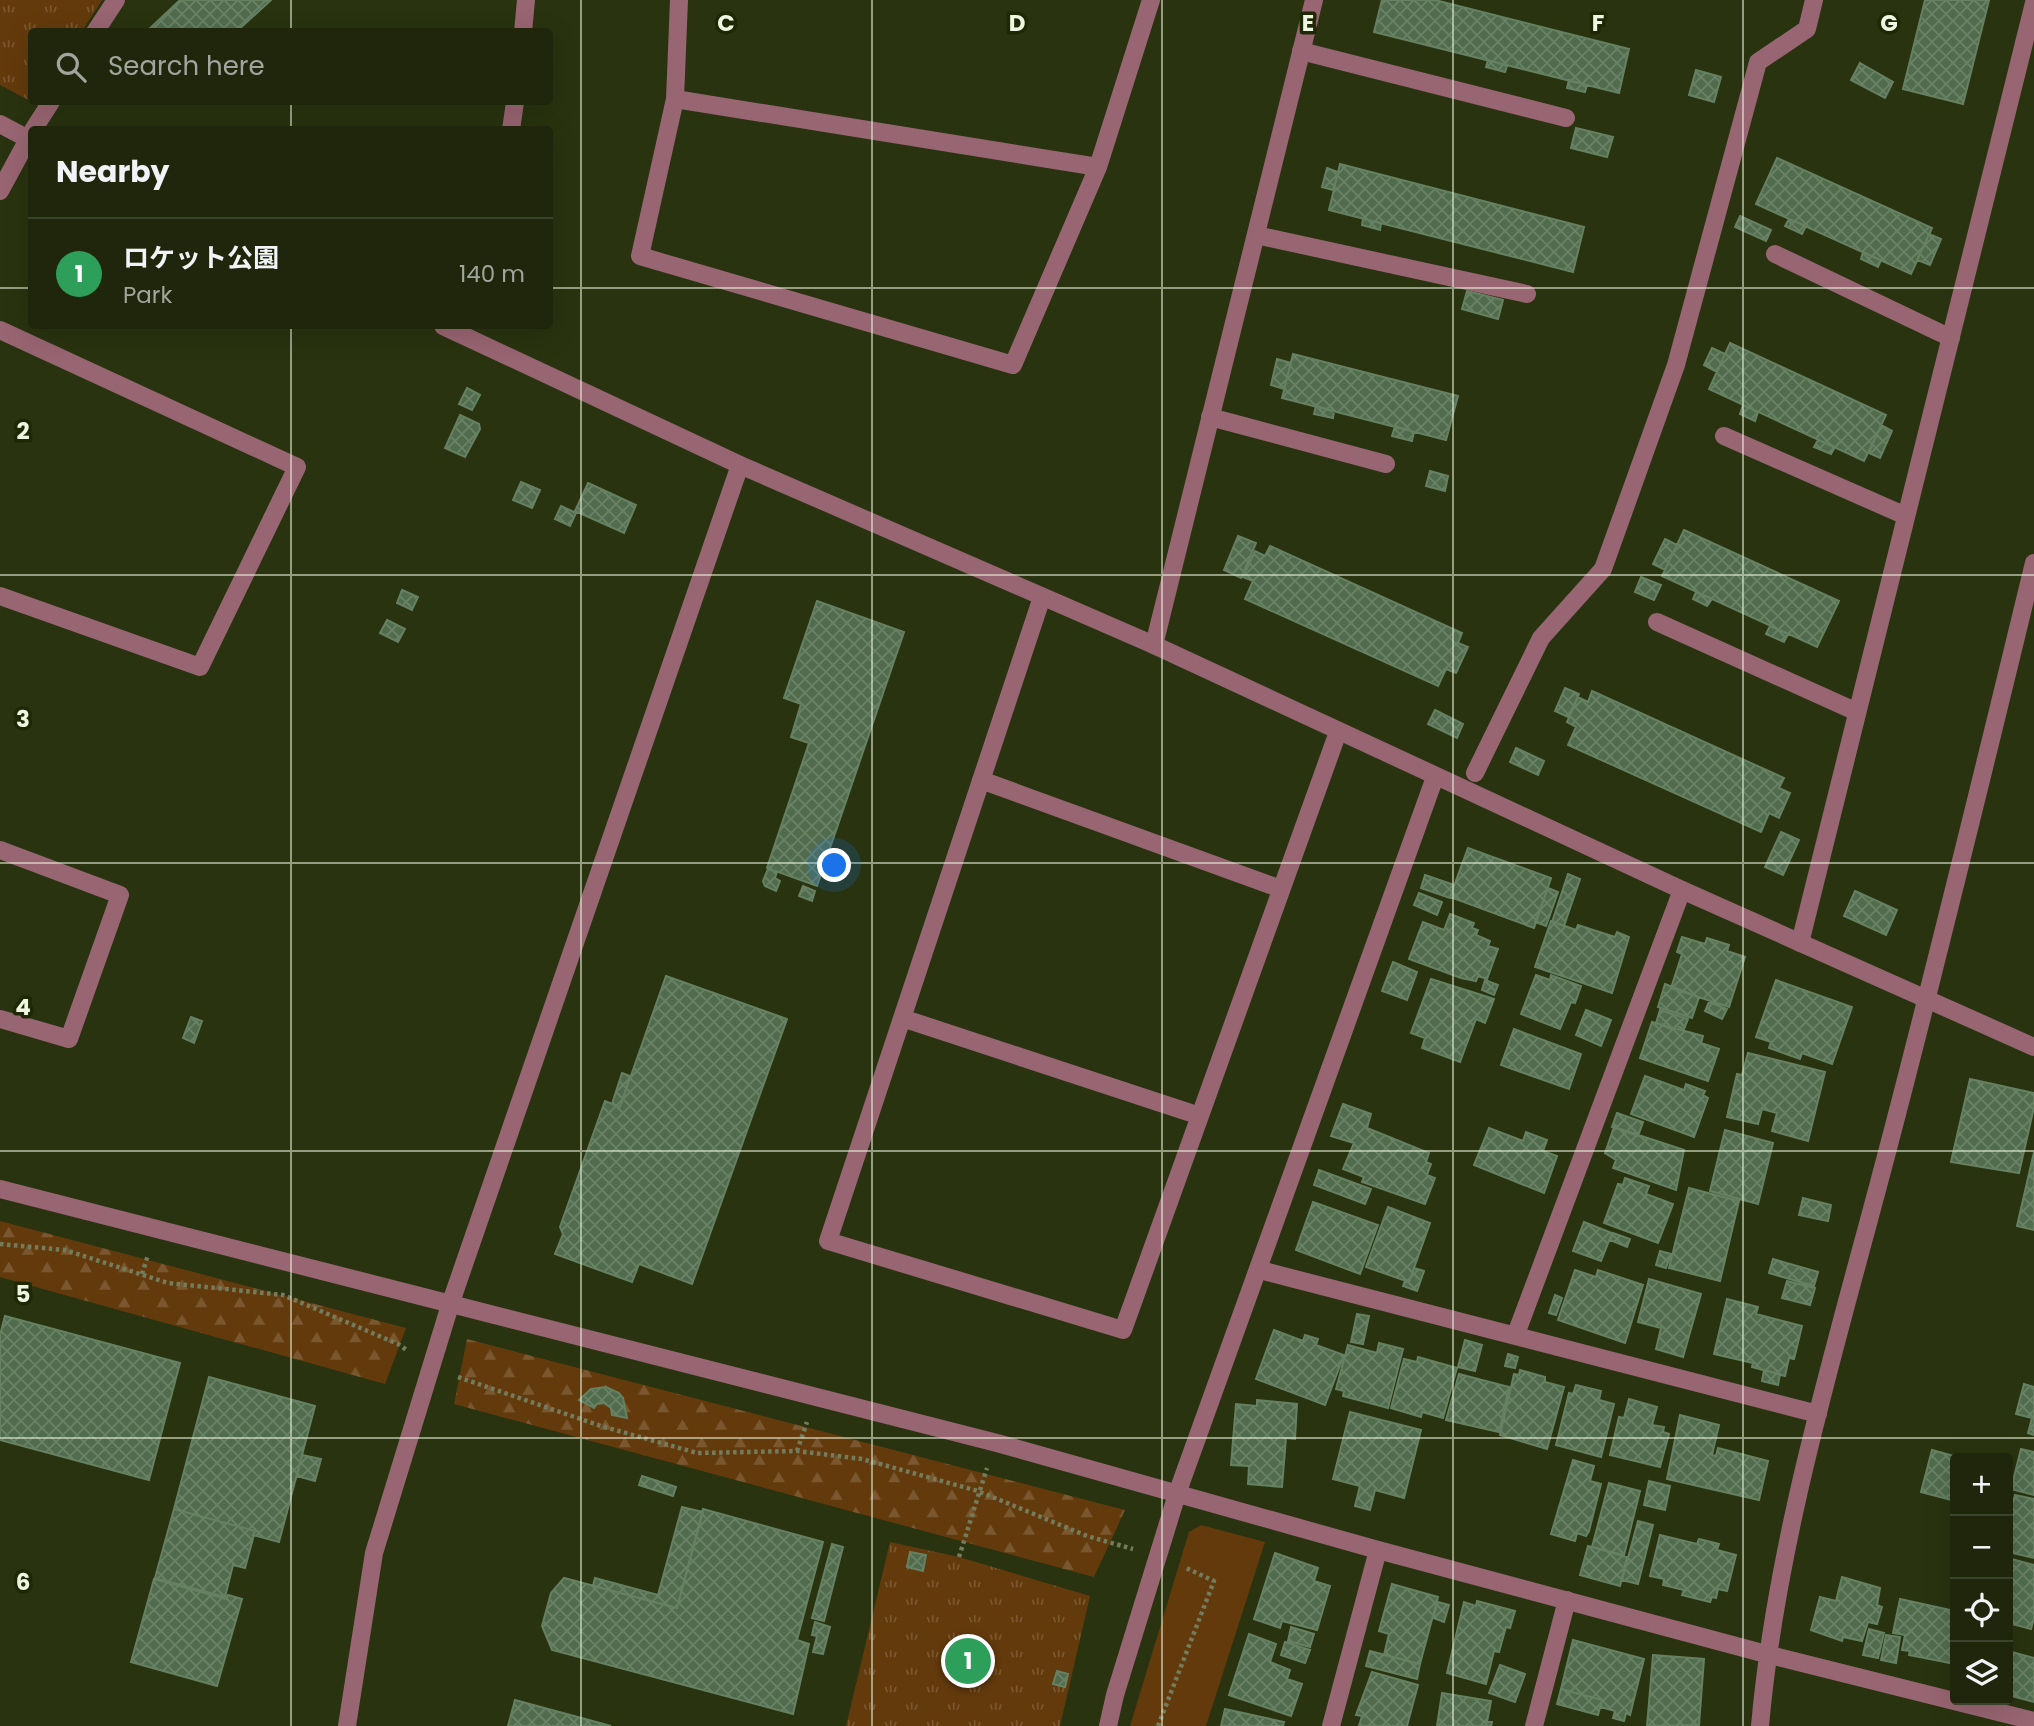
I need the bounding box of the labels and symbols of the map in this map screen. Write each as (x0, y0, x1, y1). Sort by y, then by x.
text: C (717, 7, 735, 39)
text: D (1009, 7, 1025, 39)
text: E (1302, 7, 1314, 39)
text: F (1592, 7, 1604, 39)
text: G (1880, 7, 1898, 39)
text: 2 (16, 415, 30, 447)
text: 3 (16, 703, 30, 735)
your location (817, 848, 851, 882)
text: 4 (15, 991, 31, 1023)
text: 5 (16, 1278, 30, 1310)
text: 6 (16, 1566, 30, 1598)
pin: 1 (945, 1635, 991, 1687)

